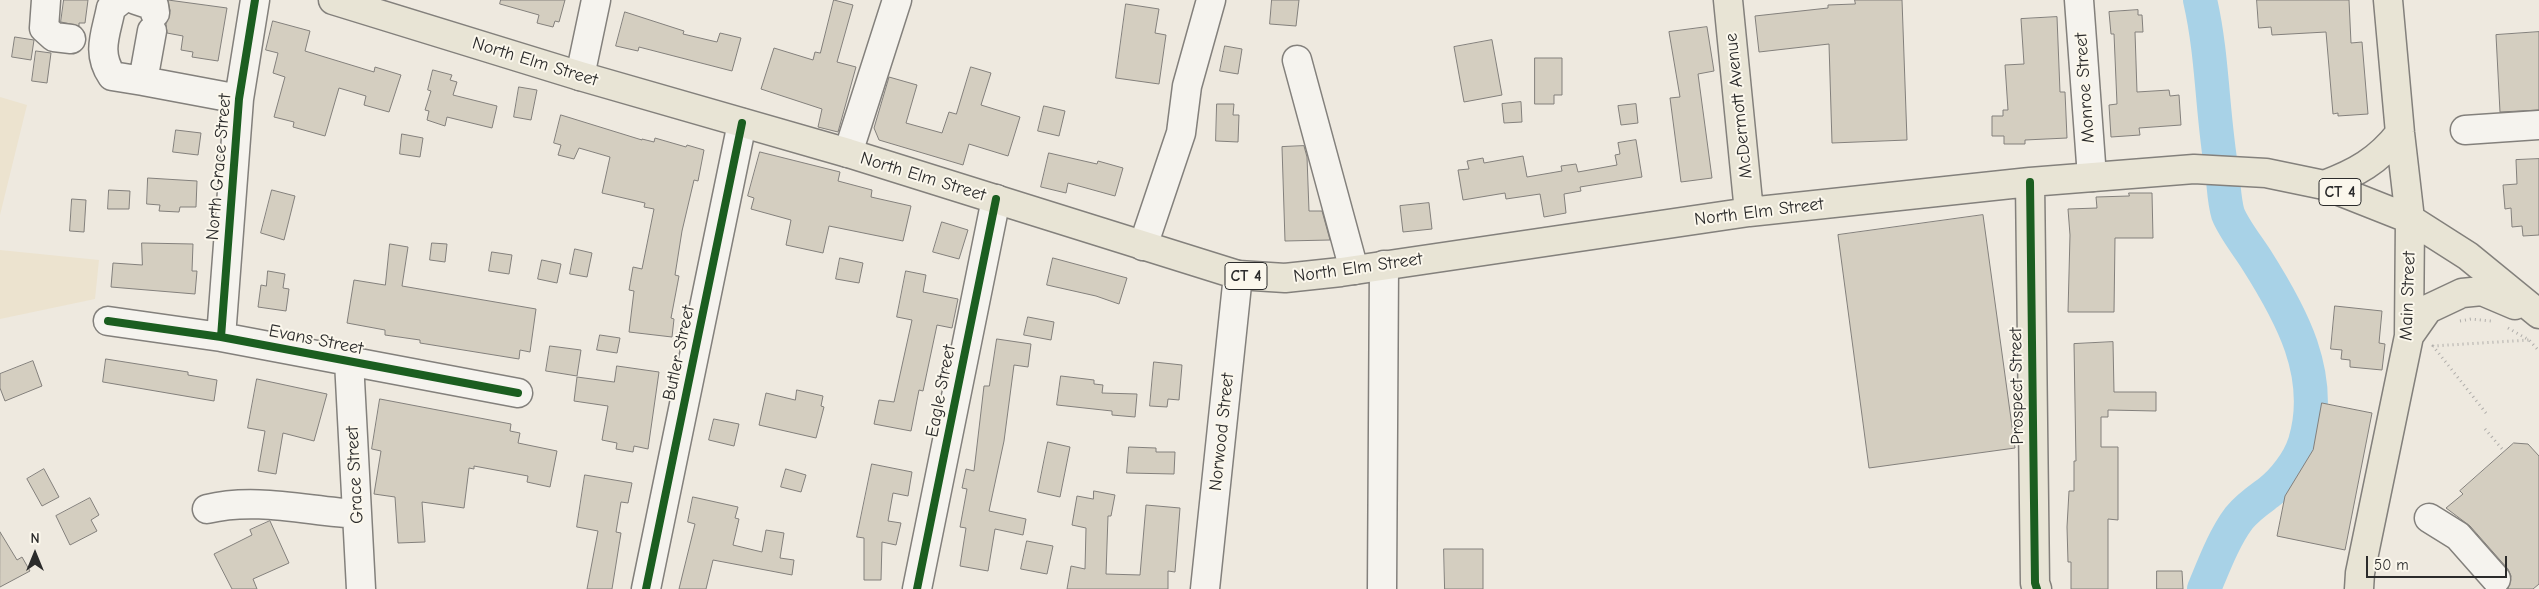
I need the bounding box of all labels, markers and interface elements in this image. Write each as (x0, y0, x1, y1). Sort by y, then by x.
street label: McDermott Avenue (1721, 32, 1757, 180)
street label: Monroe Street (2070, 32, 2100, 144)
street label: North Elm Street (470, 33, 600, 91)
street label: North Grace Street (202, 93, 236, 241)
street label: North Elm Street (858, 148, 988, 206)
road number: CT 4 (2319, 178, 2361, 206)
street label: North Elm Street (1693, 193, 1825, 231)
street label: North Elm Street (1292, 248, 1424, 288)
street label: Main Street (2396, 251, 2420, 341)
road number: CT 4 (1225, 262, 1267, 290)
street label: Butler Street (658, 303, 700, 403)
street label: Evans Street (267, 320, 365, 360)
street label: Prospect Street (2005, 327, 2029, 445)
street label: Eagle Street (921, 343, 961, 439)
street label: Norwood Street (1205, 372, 1239, 492)
street label: Grace Street (342, 426, 368, 524)
north arrow (10, 529, 60, 579)
text: N (30, 530, 40, 547)
scale bar (2369, 546, 2510, 578)
text: 50 m (2374, 556, 2409, 574)

